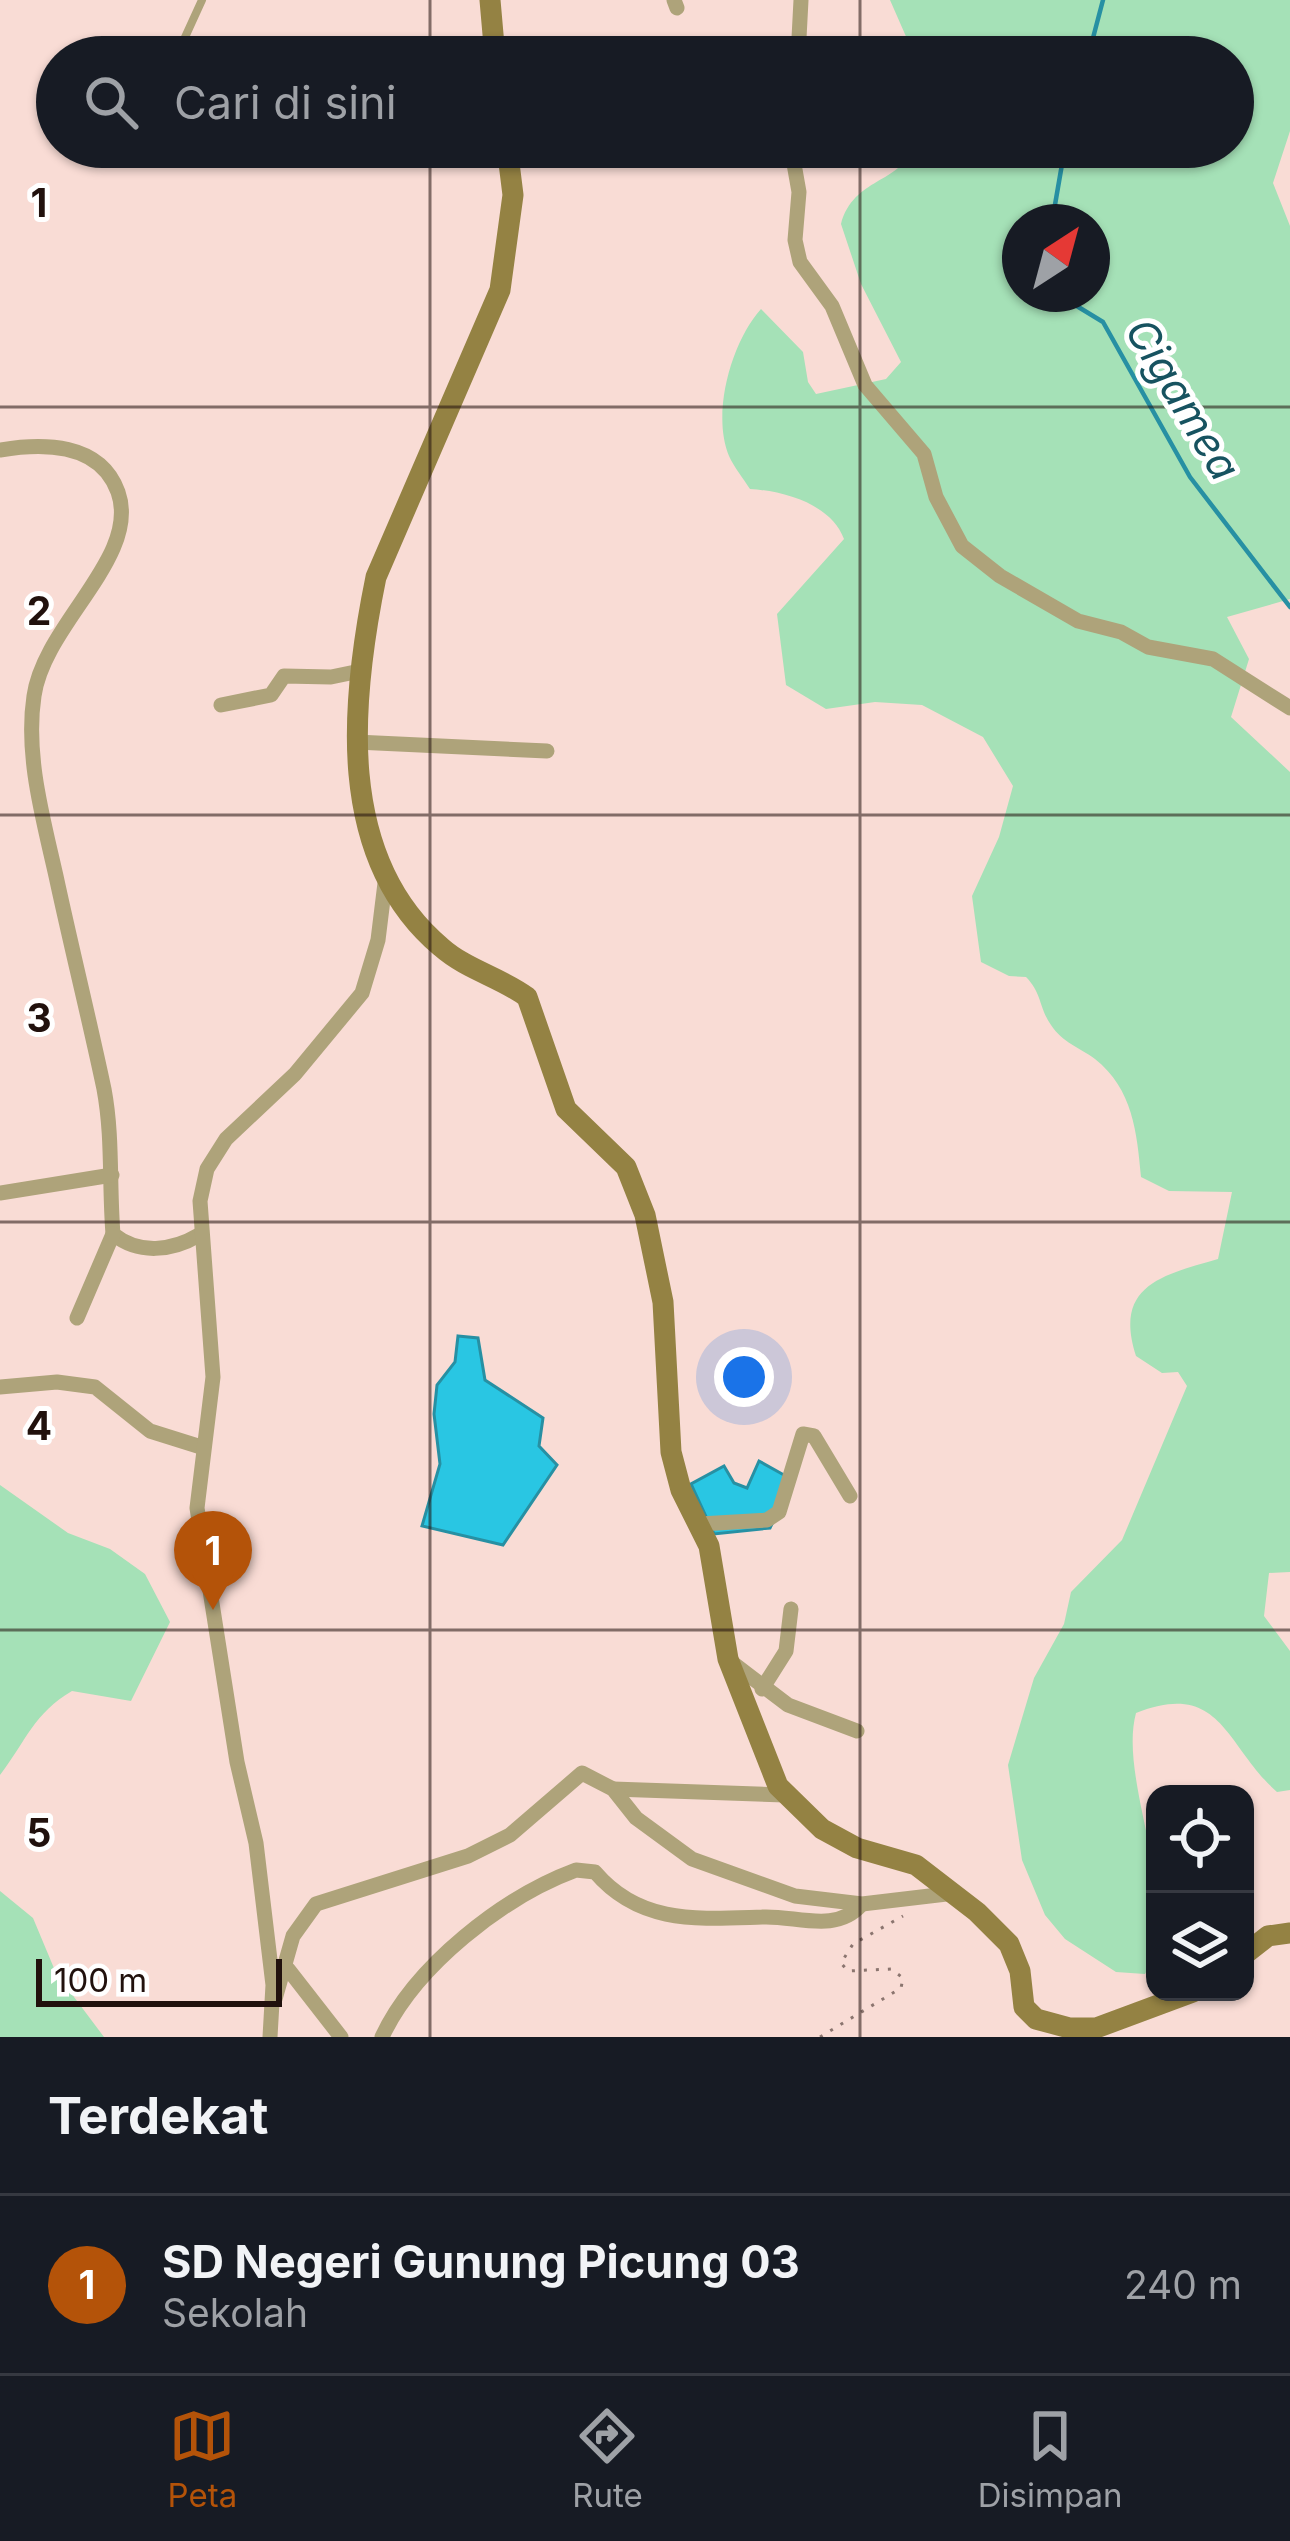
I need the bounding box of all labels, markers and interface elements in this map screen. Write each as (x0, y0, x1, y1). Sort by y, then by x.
search box (36, 36, 1254, 168)
icon: search (78, 69, 144, 135)
text: Cari di sini (174, 75, 397, 130)
text: 1 (31, 179, 47, 226)
north arrow (1002, 204, 1110, 312)
water label: Cigamea (1115, 309, 1251, 489)
text: 2 (27, 587, 51, 634)
text: 3 (26, 994, 52, 1041)
your location (714, 1347, 774, 1407)
text: 4 (26, 1402, 52, 1449)
pin: 1 (174, 1511, 252, 1610)
map controls (1146, 1785, 1254, 2001)
button: locate (1146, 1785, 1254, 1893)
text: 5 (27, 1809, 51, 1856)
button: layers (1146, 1893, 1254, 2001)
scale bar (36, 1953, 282, 2006)
text: 100 m (54, 1960, 147, 2000)
text: Terdekat (48, 2085, 268, 2146)
text: SD Negeri Gunung Picung 03 (162, 2234, 800, 2289)
text: 1 (79, 2261, 95, 2308)
text: 240 m (1124, 2261, 1242, 2308)
text: Sekolah (162, 2289, 308, 2336)
tab: Peta (168, 2403, 237, 2515)
tab: Rute (572, 2403, 643, 2515)
tab: Disimpan (978, 2403, 1122, 2515)

